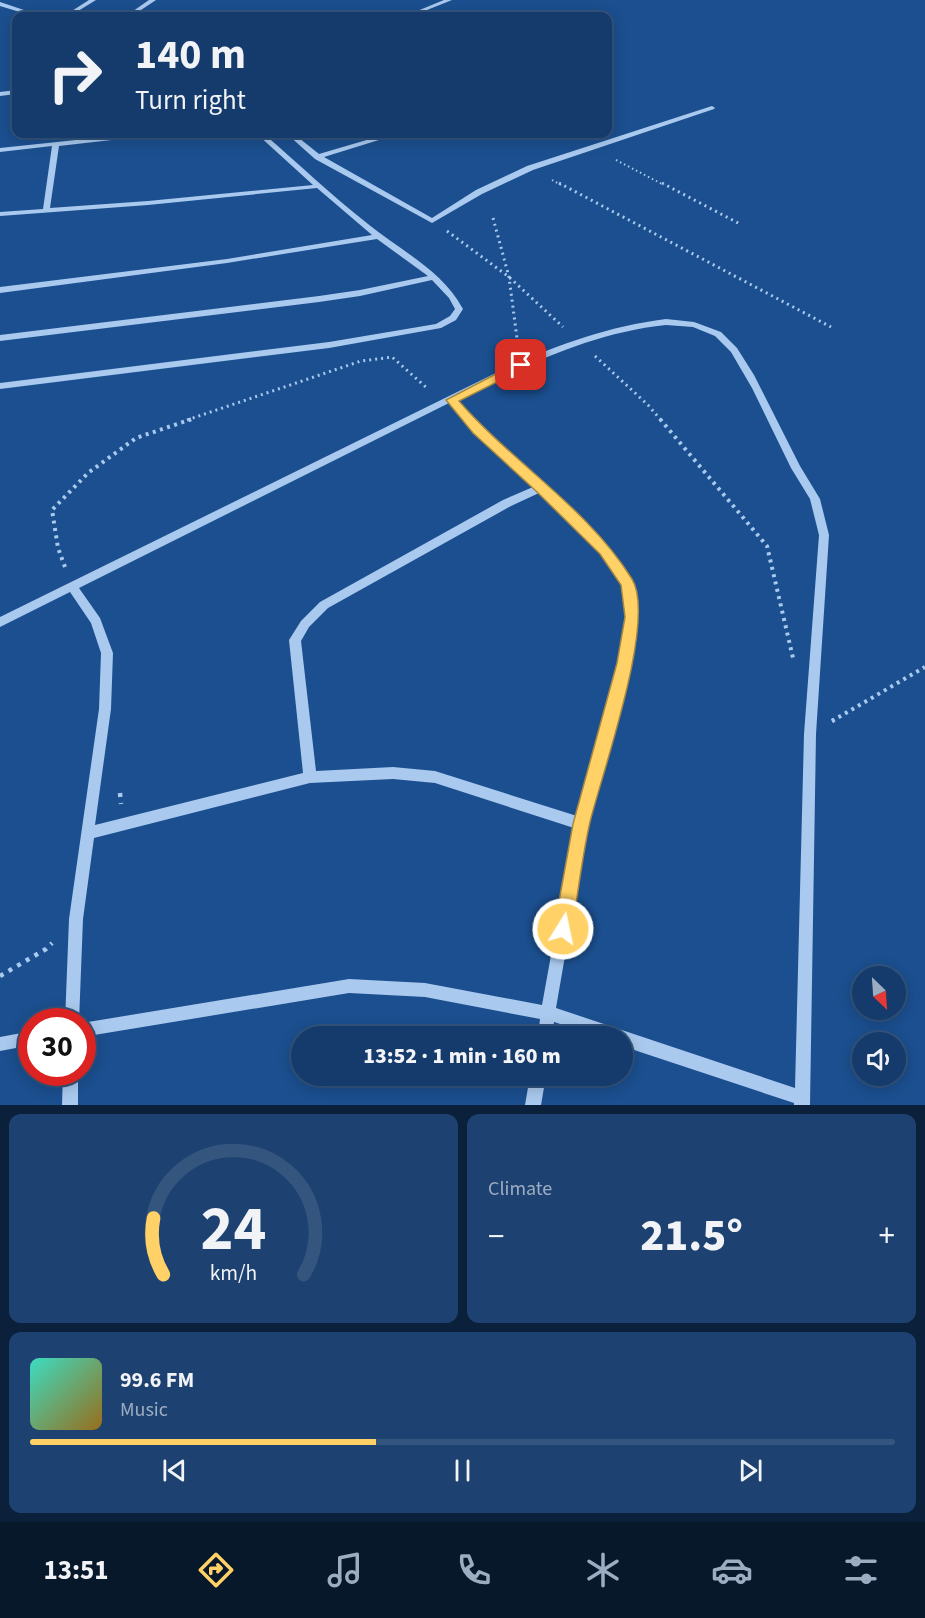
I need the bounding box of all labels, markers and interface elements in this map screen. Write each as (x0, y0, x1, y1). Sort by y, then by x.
text: 140 m (135, 25, 246, 85)
icon: right (36, 36, 114, 114)
text: Turn right (135, 81, 246, 120)
pin (495, 339, 546, 390)
icon: arrive (504, 348, 537, 381)
position arrow (531, 897, 595, 961)
north arrow (852, 966, 906, 1020)
map controls (852, 966, 906, 1086)
speed limit sign: 30 (18, 1008, 96, 1086)
button: sound (852, 1032, 906, 1086)
text: 13:52 · 1 min · 160 m (363, 1040, 561, 1072)
text: Climate (488, 1175, 552, 1203)
text: 24 (201, 1185, 266, 1274)
text: 21.5° (640, 1204, 743, 1268)
text: − (488, 1213, 504, 1260)
text: + (879, 1213, 895, 1260)
text: km/h (210, 1259, 257, 1290)
text: 99.6 FM (120, 1364, 194, 1396)
text: Music (120, 1396, 168, 1424)
icon: previous (158, 1454, 191, 1487)
icon: pause (446, 1454, 479, 1487)
icon: next (734, 1454, 767, 1487)
icon: directions (195, 1549, 237, 1591)
icon: music (324, 1549, 366, 1591)
icon: phone (453, 1549, 495, 1591)
icon: climate (582, 1549, 624, 1591)
icon: car (711, 1549, 753, 1591)
icon: filters (840, 1549, 882, 1591)
text: 13:51 (43, 1551, 109, 1590)

